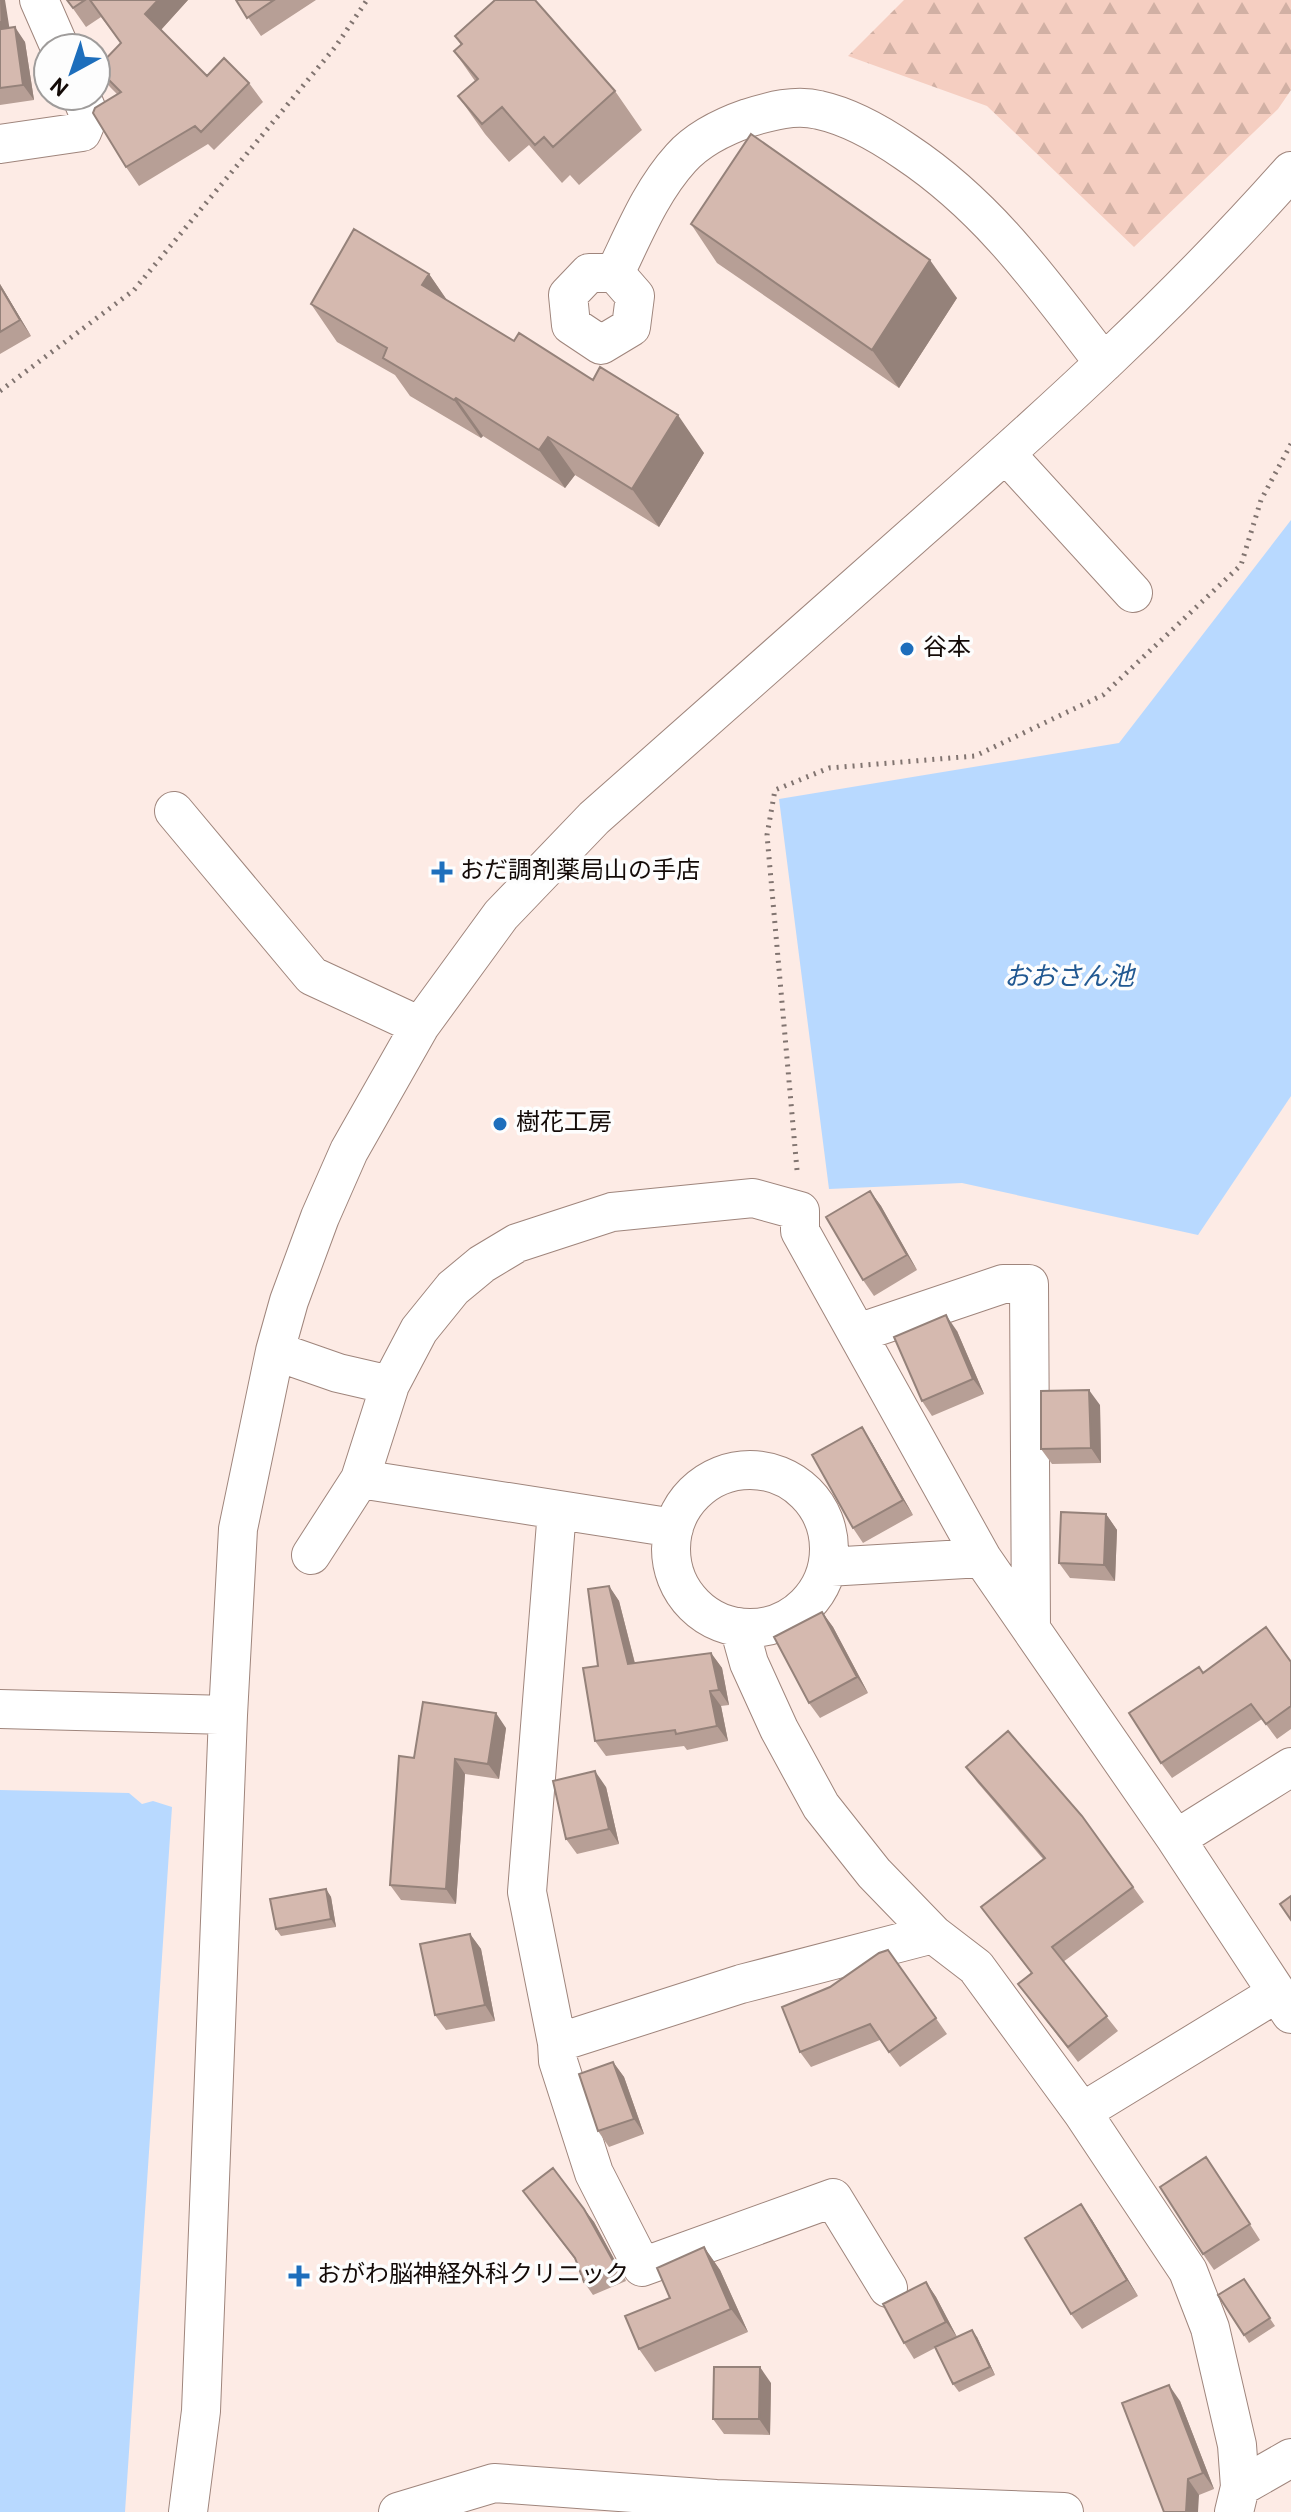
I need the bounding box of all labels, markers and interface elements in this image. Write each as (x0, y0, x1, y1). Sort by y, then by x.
north arrow (32, 32, 112, 112)
text: N (46, 70, 75, 101)
place label: 谷本 (923, 634, 971, 664)
marker: 谷本 (898, 640, 916, 658)
place label: おだ調剤薬局山の手店 (460, 857, 700, 887)
marker: おだ調剤薬局山の手店 (431, 861, 453, 883)
water label: おおさん池 (1004, 962, 1137, 995)
place label: 樹花工房 (516, 1109, 612, 1139)
marker: 樹花工房 (491, 1115, 509, 1133)
place label: おがわ脳神経外科クリニック (317, 2261, 629, 2291)
marker: おがわ脳神経外科クリニック (288, 2265, 310, 2287)

